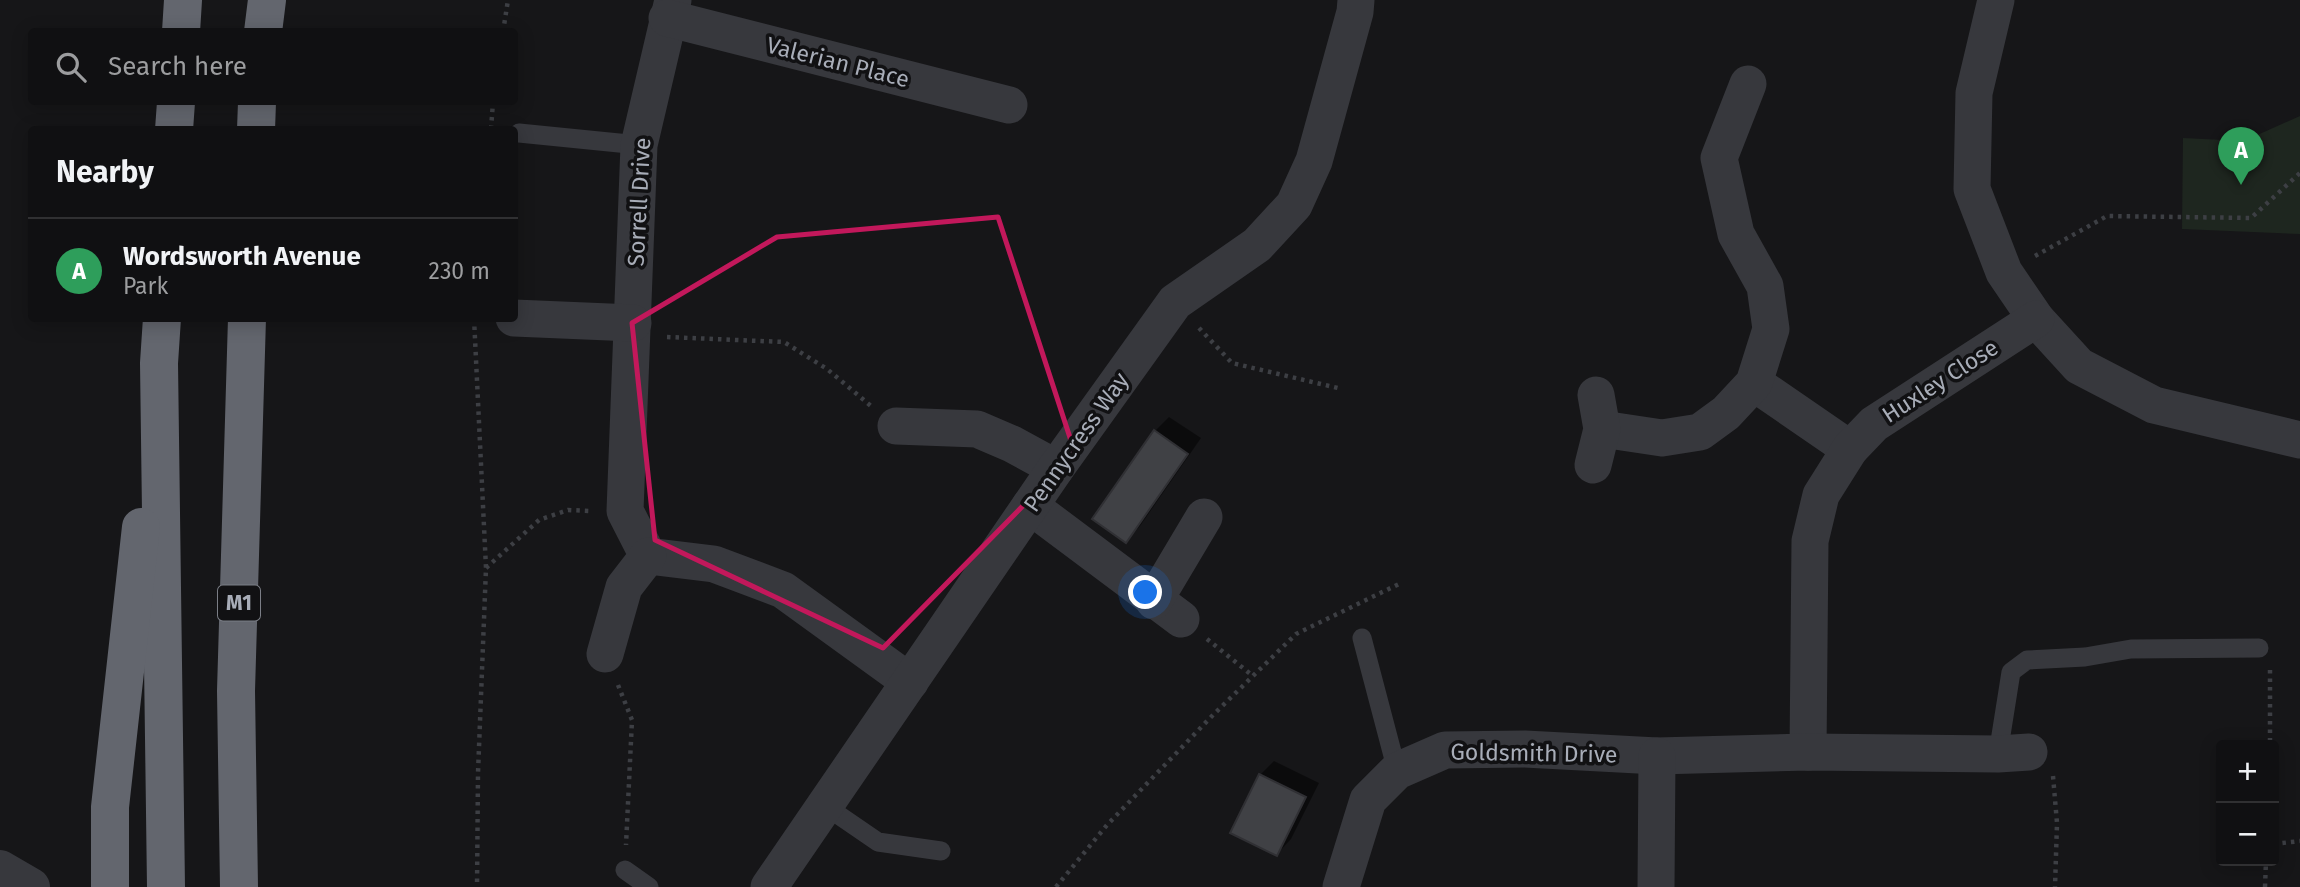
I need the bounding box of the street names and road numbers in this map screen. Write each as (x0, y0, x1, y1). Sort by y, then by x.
street label: Valerian Place (764, 31, 912, 93)
street label: Sorrell Drive (622, 137, 656, 267)
street label: Huxley Close (1877, 333, 2003, 429)
street label: Pennycress Way (1017, 366, 1135, 517)
road number: M1 (218, 586, 260, 620)
street label: Goldsmith Drive (1450, 738, 1618, 768)

